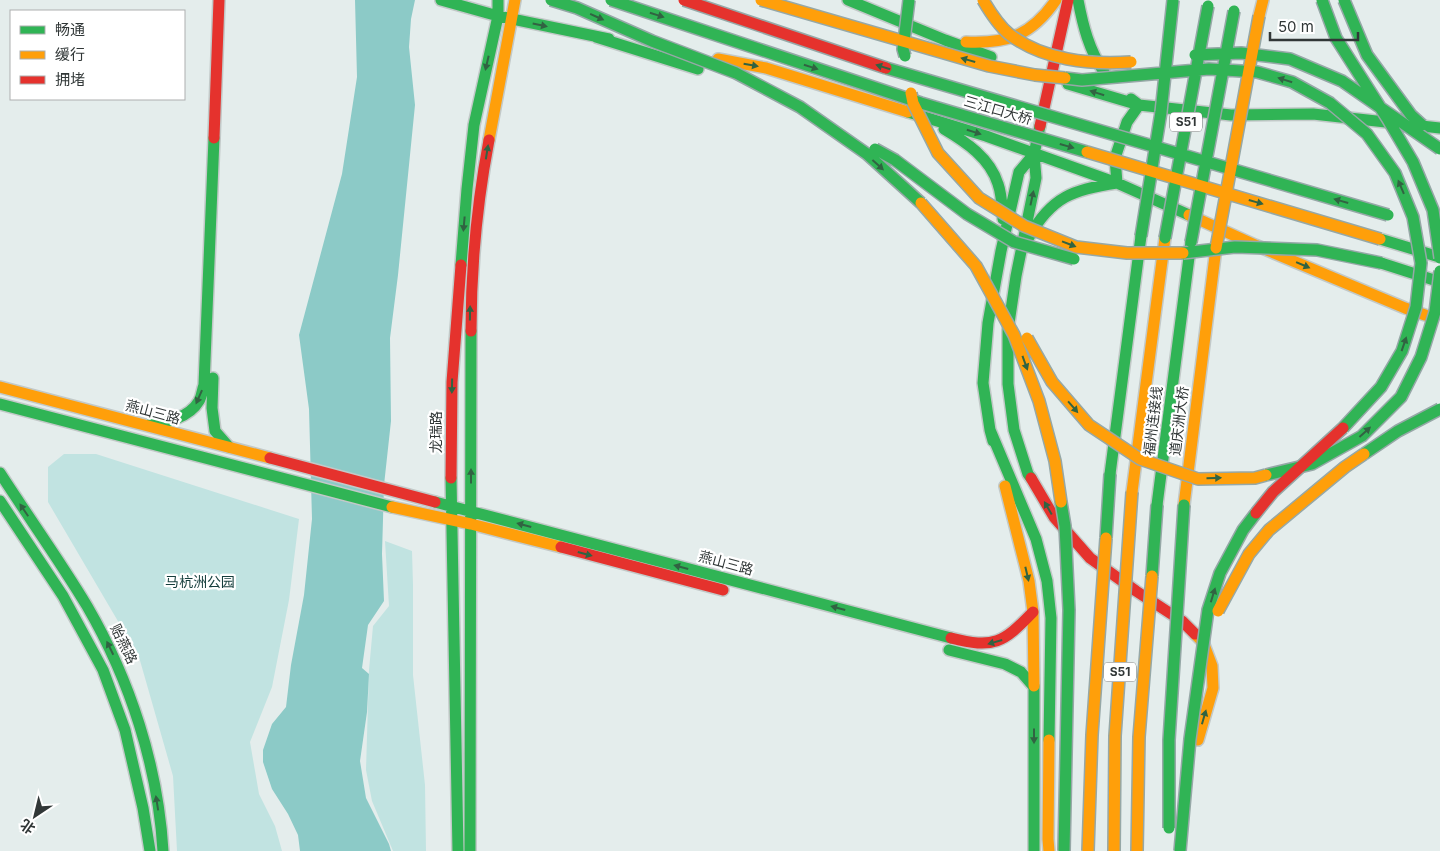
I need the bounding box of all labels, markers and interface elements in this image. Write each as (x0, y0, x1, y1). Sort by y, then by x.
legend (10, 10, 185, 100)
scale bar (1270, 10, 1358, 42)
one-way arrow (650, 12, 665, 20)
one-way arrow (590, 13, 604, 21)
text: 50 m (1278, 17, 1314, 36)
text: 畅通 (55, 20, 85, 39)
one-way arrow (532, 21, 548, 29)
text: 缓行 (55, 45, 85, 64)
one-way arrow (483, 56, 491, 71)
one-way arrow (961, 56, 976, 64)
one-way arrow (744, 61, 760, 69)
one-way arrow (804, 63, 819, 71)
one-way arrow (875, 63, 890, 71)
text: 拥堵 (55, 70, 85, 89)
one-way arrow (1277, 75, 1292, 83)
one-way arrow (1089, 88, 1104, 96)
street label: 三江口大桥 (962, 92, 1034, 127)
road number: S51 (1170, 112, 1202, 132)
one-way arrow (966, 129, 981, 136)
one-way arrow (483, 143, 491, 159)
one-way arrow (1059, 143, 1074, 151)
one-way arrow (872, 159, 884, 171)
one-way arrow (1396, 180, 1404, 194)
one-way arrow (1028, 190, 1036, 205)
one-way arrow (1334, 197, 1349, 205)
one-way arrow (1249, 199, 1264, 207)
one-way arrow (460, 216, 468, 232)
one-way arrow (1062, 240, 1077, 248)
one-way arrow (1295, 261, 1310, 269)
one-way arrow (466, 305, 474, 321)
one-way arrow (1400, 336, 1408, 351)
one-way arrow (1021, 356, 1029, 371)
one-way arrow (447, 378, 455, 394)
street label: 福州连接线 (1140, 385, 1165, 457)
street label: 道庆洲大桥 (1166, 385, 1191, 457)
one-way arrow (194, 390, 203, 405)
street label: 燕山三路 (124, 396, 182, 427)
one-way arrow (1067, 400, 1079, 412)
street label: 龙瑞路 (427, 411, 444, 453)
one-way arrow (1359, 426, 1371, 438)
one-way arrow (466, 467, 474, 483)
one-way arrow (1206, 474, 1222, 482)
one-way arrow (1044, 500, 1052, 515)
one-way arrow (19, 503, 29, 517)
one-way arrow (516, 521, 531, 529)
street label: 燕山三路 (697, 547, 755, 578)
one-way arrow (577, 550, 592, 558)
one-way arrow (673, 562, 688, 570)
one-way arrow (1023, 566, 1031, 581)
park label: 马杭洲公园 (165, 573, 235, 590)
one-way arrow (1209, 587, 1217, 602)
one-way arrow (830, 604, 845, 612)
street label: 贻燕路 (108, 621, 141, 666)
one-way arrow (988, 638, 1003, 646)
one-way arrow (106, 641, 114, 655)
road number: S51 (1104, 662, 1136, 682)
one-way arrow (1201, 710, 1209, 725)
one-way arrow (1030, 728, 1038, 744)
north arrow (10, 791, 60, 841)
one-way arrow (153, 794, 161, 810)
text: 北 (17, 816, 38, 838)

